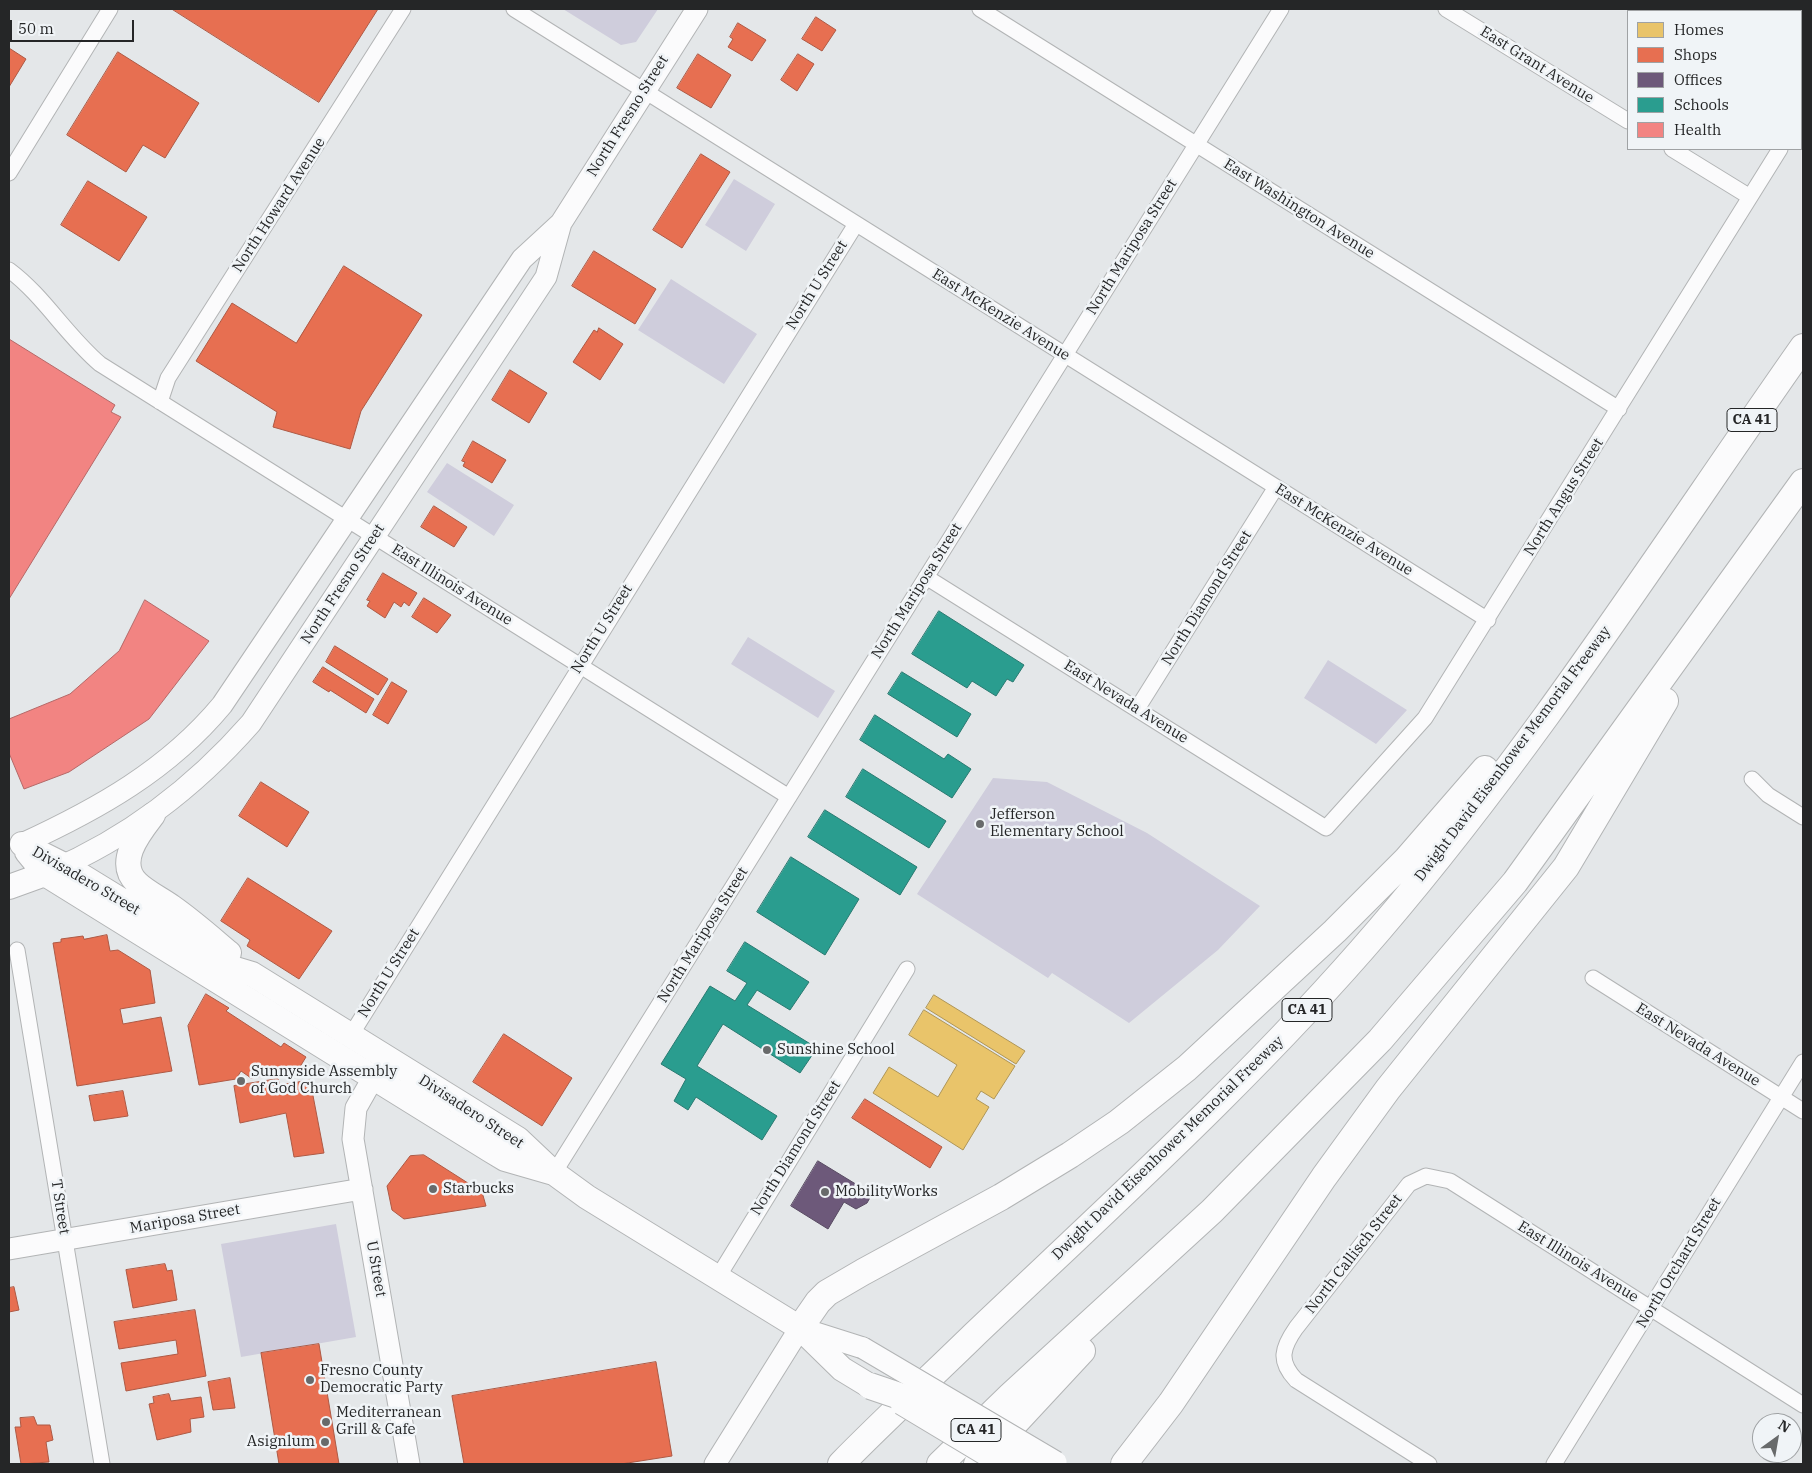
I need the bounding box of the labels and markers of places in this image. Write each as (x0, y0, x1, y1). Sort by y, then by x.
place label: Jefferson Elementary School (990, 806, 1124, 841)
marker: Jefferson Elementary School (974, 818, 986, 830)
place label: Sunshine School (777, 1041, 895, 1059)
marker: Sunshine School (761, 1044, 773, 1056)
place label: Sunnyside Assembly of God Church (251, 1063, 397, 1098)
marker: Sunnyside Assembly of God Church (235, 1075, 247, 1087)
place label: Starbucks (443, 1180, 514, 1198)
marker: Starbucks (427, 1183, 439, 1195)
place label: MobilityWorks (835, 1183, 938, 1201)
marker: MobilityWorks (819, 1186, 831, 1198)
place label: Fresno County Democratic Party (320, 1362, 443, 1397)
marker: Fresno County Democratic Party (304, 1374, 316, 1386)
place label: Mediterranean Grill & Cafe (336, 1404, 441, 1439)
marker: Mediterranean Grill & Cafe (320, 1416, 332, 1428)
place label: Asignlum (247, 1433, 315, 1451)
marker: Asignlum (319, 1436, 331, 1448)

